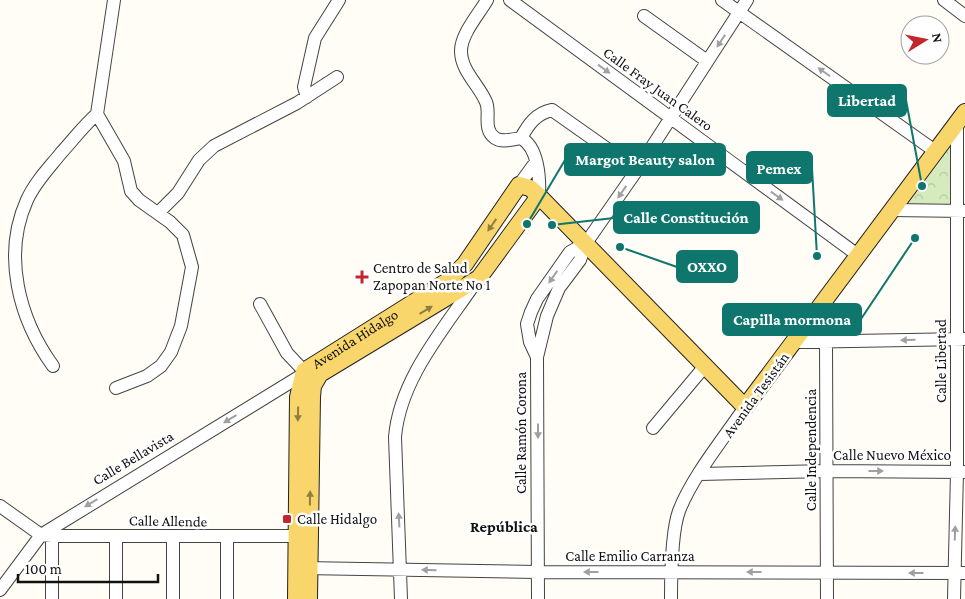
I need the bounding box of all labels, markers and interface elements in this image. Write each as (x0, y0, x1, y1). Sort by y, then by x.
north arrow (900, 15, 950, 65)
text: N (929, 32, 947, 44)
one-way arrow (716, 34, 725, 48)
street label: Calle Fray Juan Calero (600, 44, 716, 135)
one-way arrow (597, 64, 611, 74)
one-way arrow (817, 67, 831, 77)
callout: Libertad (828, 85, 906, 116)
text: Libertad (838, 92, 896, 109)
callout: Margot Beauty salon (565, 144, 725, 175)
text: Margot Beauty salon (575, 151, 715, 168)
callout: Pemex (747, 152, 812, 183)
text: Pemex (757, 160, 802, 177)
one-way arrow (617, 185, 627, 198)
one-way arrow (770, 191, 784, 201)
callout: Calle Constitución (614, 202, 759, 233)
text: Calle Constitución (623, 209, 749, 226)
one-way arrow (487, 218, 497, 232)
callout: OXXO (677, 251, 737, 282)
text: OXXO (687, 258, 727, 275)
place label: Centro de Salud Zapopan Norte No 1 (373, 260, 491, 294)
marker: Centro de Salud Zapopan Norte No 1 (355, 270, 369, 284)
one-way arrow (548, 270, 558, 284)
callout: Capilla mormona (723, 304, 861, 335)
one-way arrow (420, 305, 433, 314)
street label: Avenida Hidalgo (309, 306, 401, 372)
text: Capilla mormona (733, 311, 851, 328)
street label: Calle Libertad (933, 319, 949, 403)
one-way arrow (900, 336, 916, 344)
street label: Avenida Tesistán (720, 349, 792, 441)
street label: Calle Ramón Corona (513, 372, 529, 494)
street label: Calle Independencia (803, 389, 820, 511)
one-way arrow (294, 406, 302, 422)
one-way arrow (224, 414, 237, 423)
one-way arrow (534, 423, 542, 439)
street label: Calle Bellavista (90, 428, 176, 488)
street label: Calle Nuevo México (833, 447, 951, 463)
one-way arrow (868, 467, 884, 475)
one-way arrow (306, 490, 314, 506)
one-way arrow (84, 498, 97, 507)
place label: Calle Hidalgo (297, 511, 377, 528)
street label: Calle Allende (129, 512, 208, 530)
one-way arrow (395, 512, 403, 528)
marker: Calle Hidalgo (281, 513, 293, 525)
district label: República (470, 518, 538, 535)
one-way arrow (952, 525, 960, 541)
street label: Calle Emilio Carranza (565, 548, 695, 564)
scale bar (18, 552, 158, 584)
text: 100 m (25, 561, 62, 577)
one-way arrow (421, 565, 437, 573)
one-way arrow (583, 568, 599, 576)
one-way arrow (746, 568, 762, 576)
one-way arrow (908, 569, 924, 577)

